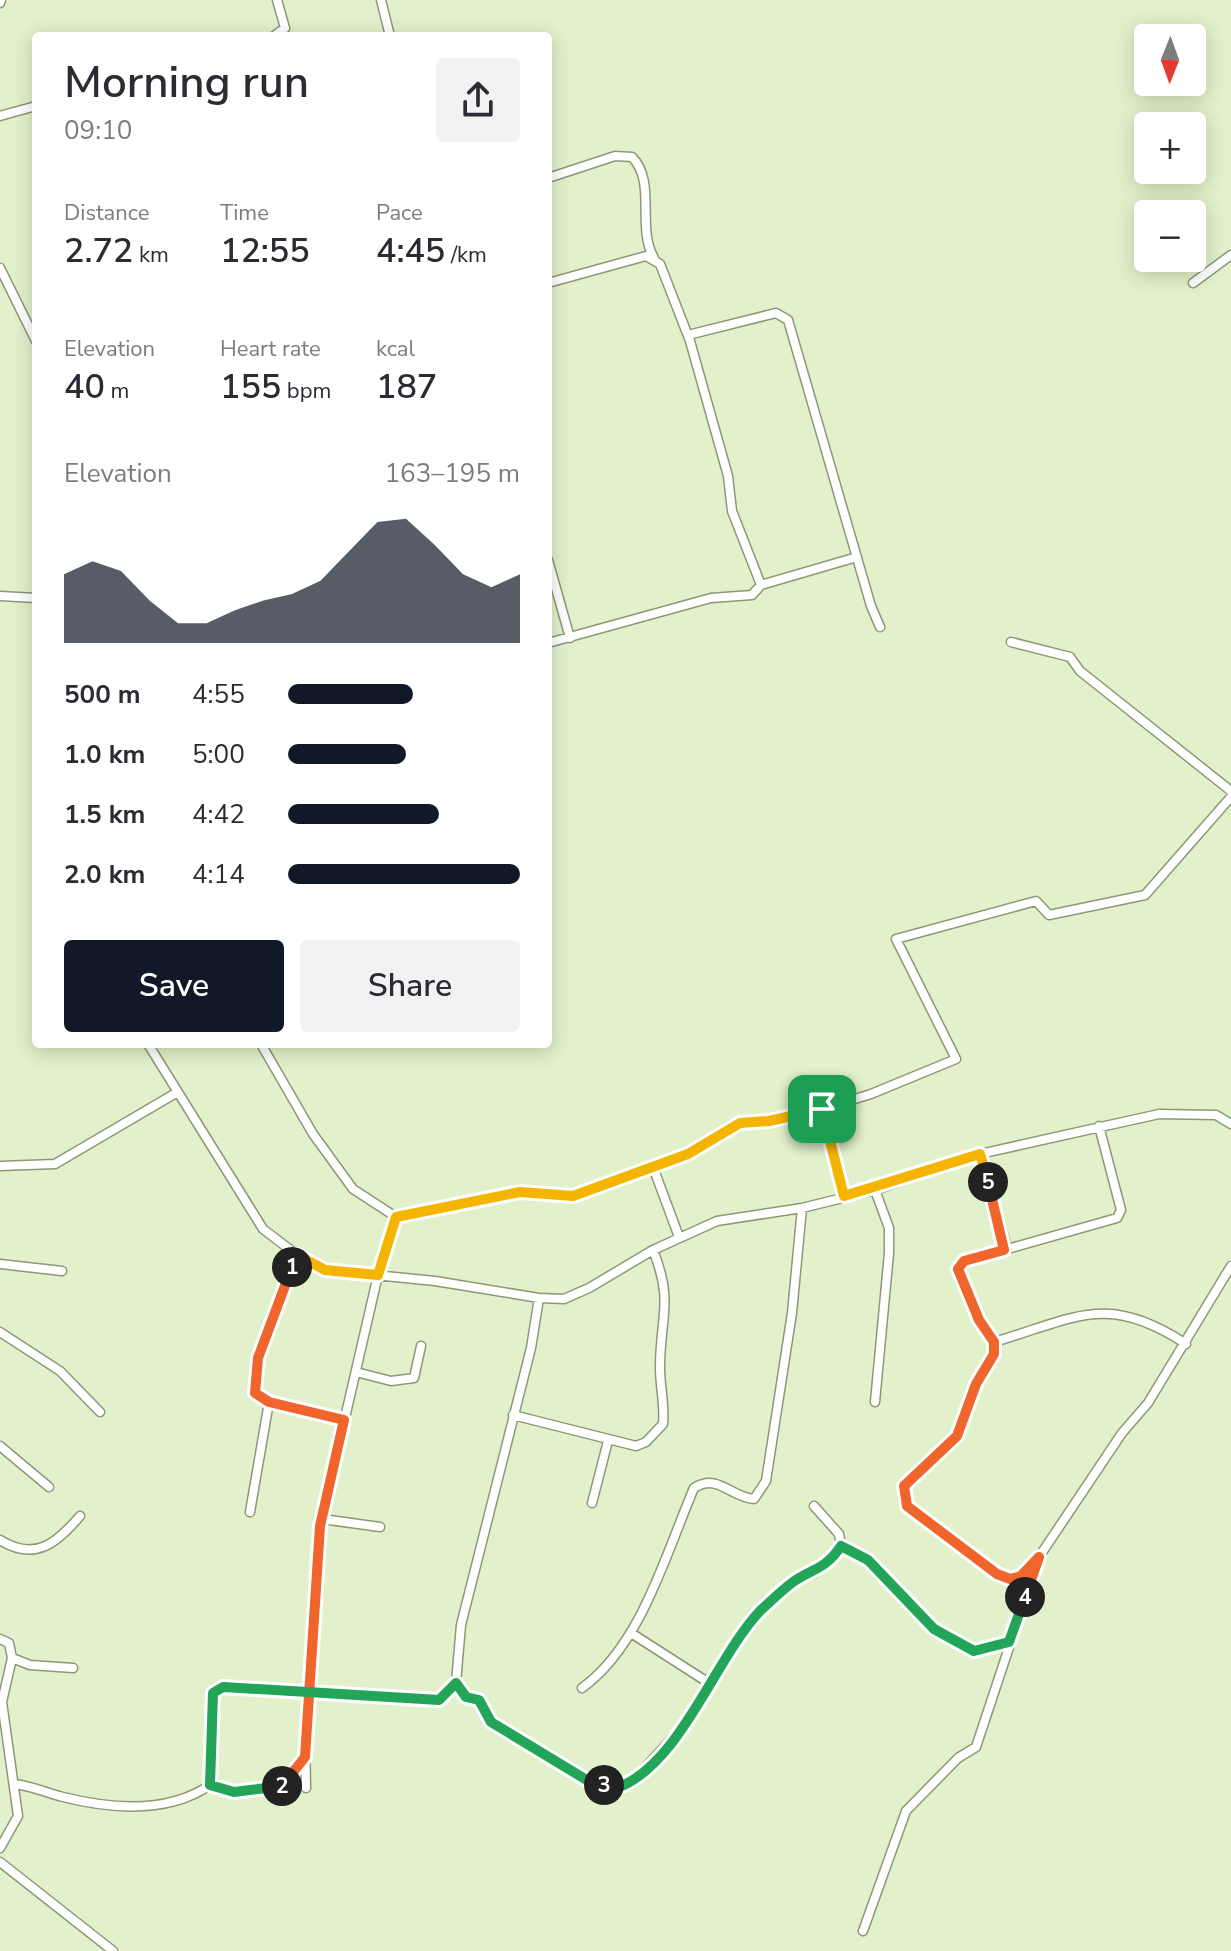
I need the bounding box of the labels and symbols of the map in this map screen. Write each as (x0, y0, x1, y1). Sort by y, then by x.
north arrow (1134, 24, 1206, 96)
pin (788, 1075, 856, 1143)
pin: 5 (968, 1162, 1008, 1202)
pin: 1 (272, 1247, 312, 1287)
pin: 4 (1005, 1577, 1045, 1617)
pin: 3 (584, 1765, 624, 1805)
pin: 2 (262, 1766, 302, 1806)

